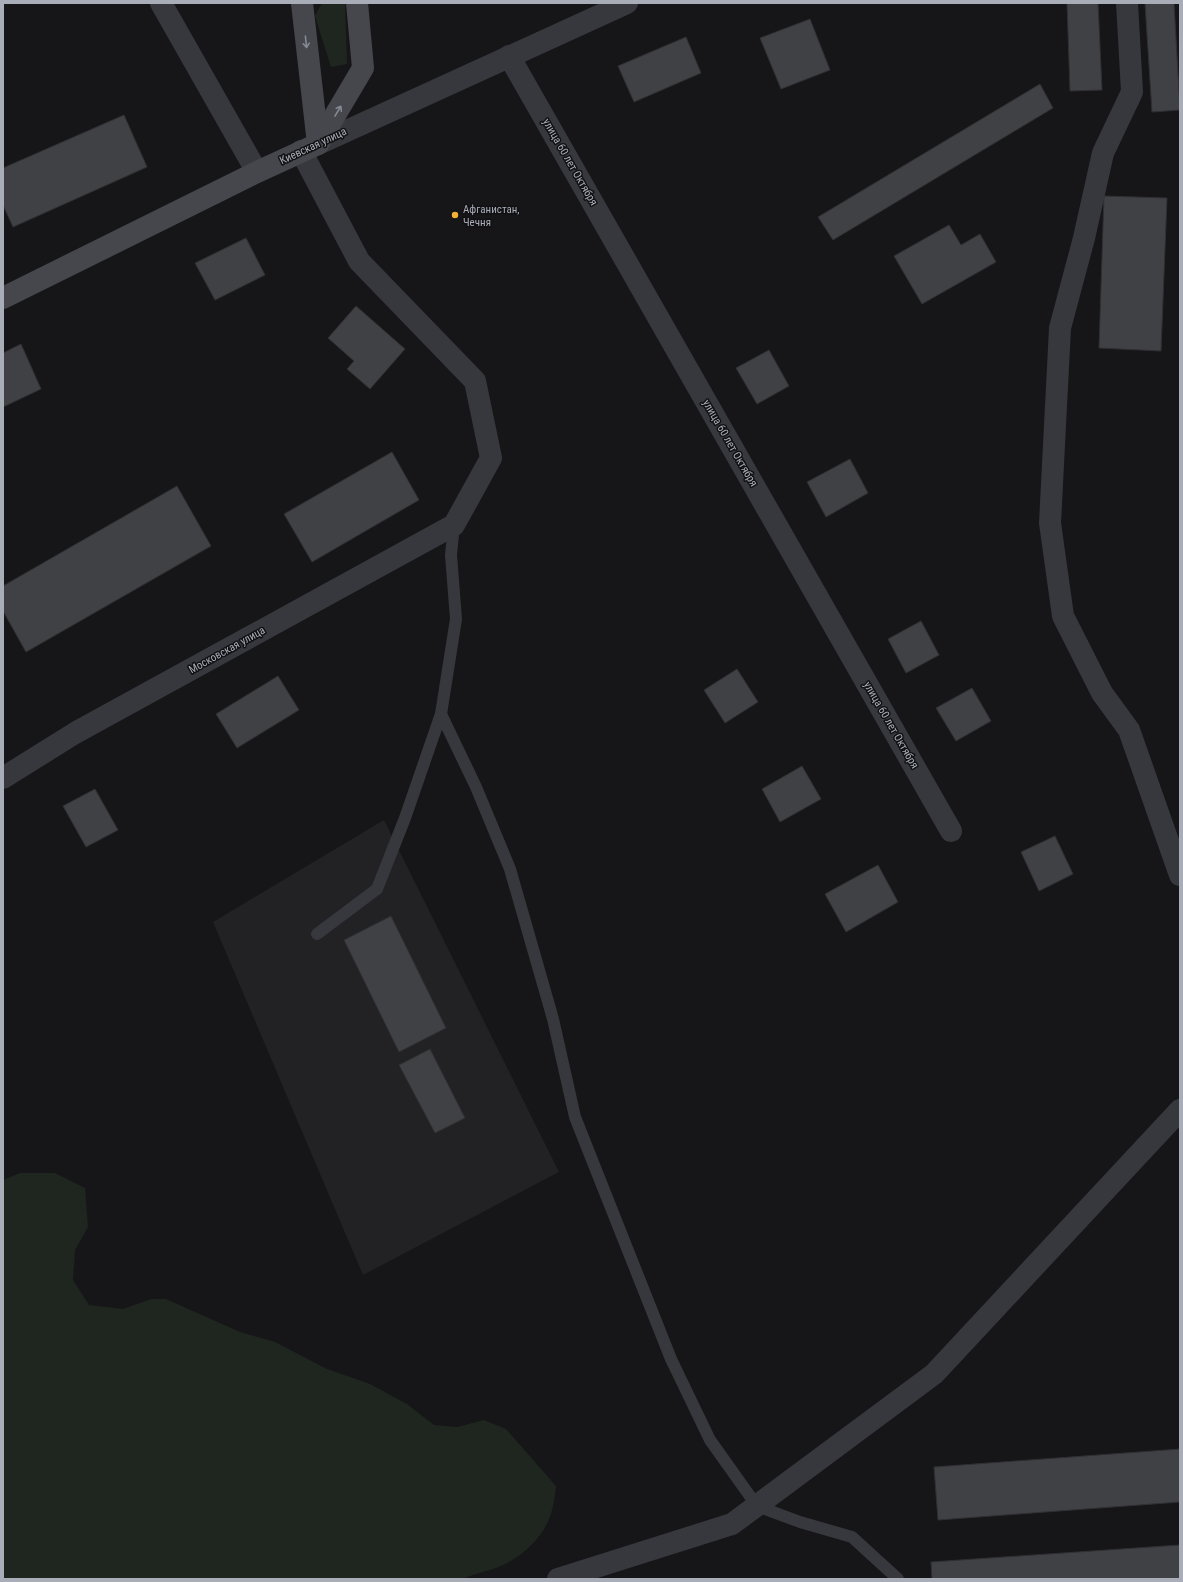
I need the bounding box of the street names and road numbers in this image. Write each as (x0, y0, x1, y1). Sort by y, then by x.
street label: улица 60 лет Октября (540, 116, 600, 208)
street label: Киевская улица (277, 125, 349, 167)
street label: улица 60 лет Октября (700, 397, 760, 489)
street label: Московская улица (187, 624, 267, 676)
street label: улица 60 лет Октября (861, 679, 921, 771)

